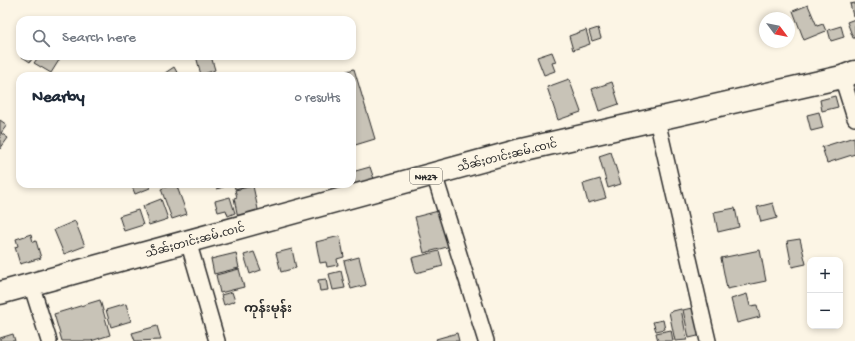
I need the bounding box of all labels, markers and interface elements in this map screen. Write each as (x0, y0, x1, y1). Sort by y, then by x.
north arrow (759, 12, 795, 48)
search box (16, 16, 356, 60)
icon: search (30, 27, 52, 49)
text: Search here (62, 29, 136, 47)
text: Nearby (32, 88, 85, 108)
text: 0 results (294, 91, 340, 106)
street label: သဵၼ်ႈတၢင်းၼမ်ႉၸၢင် (456, 136, 559, 175)
road number: NH27 (410, 168, 442, 184)
street label: သဵၼ်ႈတၢင်းၼမ်ႉၸၢင် (144, 220, 247, 261)
map controls (807, 257, 843, 329)
button: + (807, 257, 843, 293)
button: − (807, 293, 843, 329)
district label: ကုန်းမုန်း (244, 298, 292, 319)

